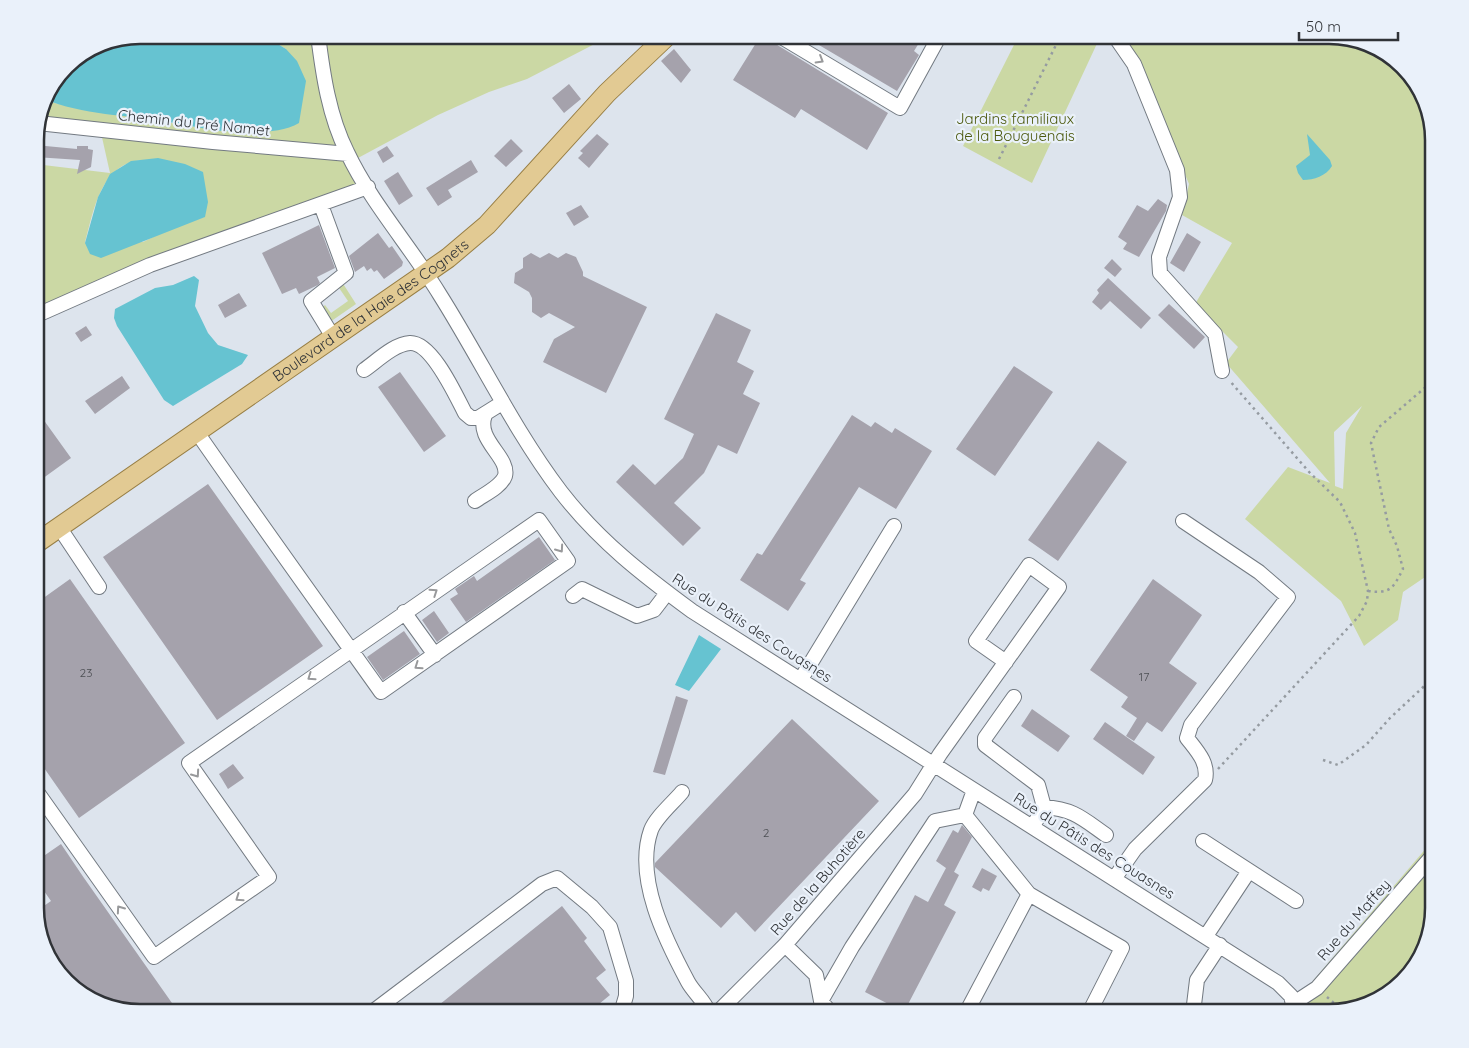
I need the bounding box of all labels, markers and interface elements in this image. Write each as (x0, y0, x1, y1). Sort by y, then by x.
scale bar (1299, 10, 1398, 42)
text: 50 m (1306, 17, 1341, 36)
one-way arrow (815, 54, 824, 64)
street label: Chemin du Pré Namet (117, 105, 271, 140)
park label: Jardins familiaux de la Bouguenais (955, 109, 1075, 145)
street label: Boulevard de la Haie des Cognets (269, 235, 472, 386)
one-way arrow (554, 543, 563, 553)
street label: Rue du Pâtis des Couasnes (669, 569, 836, 686)
one-way arrow (428, 589, 438, 598)
one-way arrow (415, 660, 424, 669)
house number: 23 (80, 665, 92, 680)
house number: 17 (1139, 669, 1149, 684)
one-way arrow (307, 671, 317, 680)
one-way arrow (190, 768, 199, 778)
street label: Rue du Pâtis des Couasnes (1010, 788, 1178, 903)
street label: Rue de la Buhotière (766, 824, 869, 939)
house number: 2 (763, 825, 770, 840)
street label: Rue du Maffey (1313, 875, 1394, 964)
one-way arrow (236, 892, 245, 901)
one-way arrow (117, 905, 126, 915)

